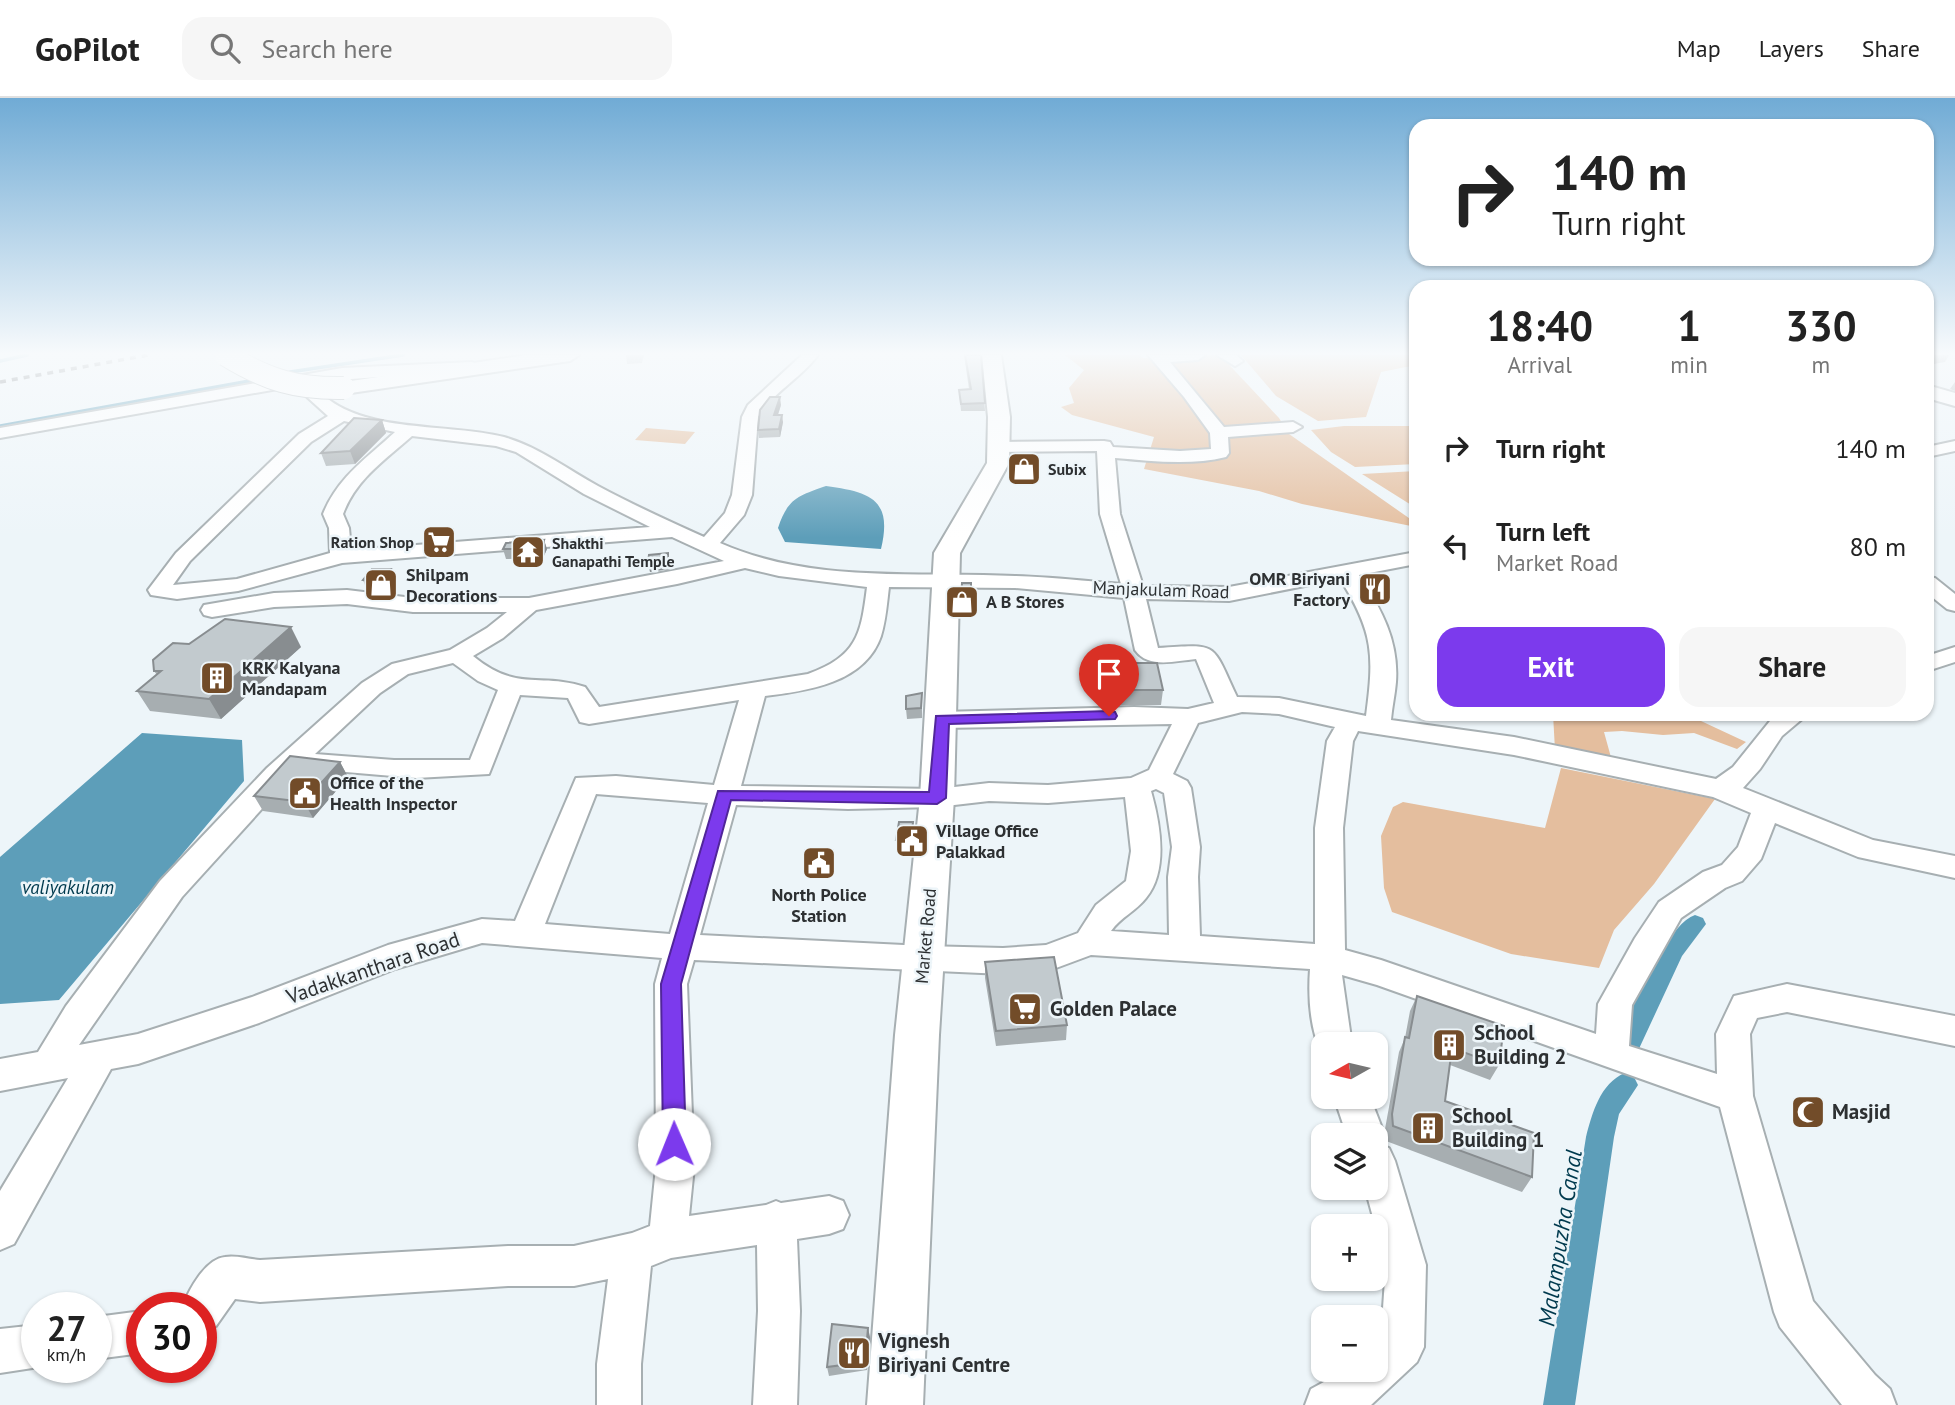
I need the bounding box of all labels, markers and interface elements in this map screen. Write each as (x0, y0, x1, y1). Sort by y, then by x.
search box (182, 17, 672, 80)
text: GoPilot (35, 27, 140, 70)
icon: search (206, 29, 244, 67)
text: Search here (262, 32, 393, 65)
text: Map (1677, 33, 1721, 64)
text: Layers (1759, 33, 1824, 64)
text: Share (1862, 33, 1920, 64)
text: 140 m (1552, 140, 1687, 204)
icon: right (1437, 147, 1528, 238)
text: Turn right (1552, 202, 1686, 244)
text: 18:40 (1486, 298, 1593, 353)
text: 1 (1677, 298, 1701, 353)
text: 330 (1785, 298, 1857, 353)
text: Arrival (1507, 350, 1572, 379)
text: min (1670, 350, 1708, 379)
text: m (1812, 350, 1830, 379)
icon: right (1437, 429, 1475, 467)
text: Turn right (1496, 432, 1605, 465)
text: 140 m (1835, 432, 1906, 465)
shop icon: Subix (1005, 450, 1043, 488)
place label: Subix (1048, 459, 1087, 479)
text: Turn left (1496, 515, 1590, 548)
supermarket icon: Ration Shop (420, 523, 458, 561)
icon: left (1437, 527, 1475, 565)
text: 80 m (1850, 530, 1906, 563)
place label: Ration Shop (331, 532, 414, 552)
temple icon: Shakthi Ganapathi Temple (509, 533, 547, 571)
place label: Shakthi Ganapathi Temple (552, 533, 675, 571)
text: Market Road (1496, 548, 1618, 577)
place label: Shilpam Decorations (406, 563, 498, 607)
shop icon: Shilpam Decorations (362, 566, 400, 604)
place label: OMR Biriyani Factory (1249, 567, 1350, 611)
restaurant icon: OMR Biriyani Factory (1356, 570, 1394, 608)
street label: Manjakulam Road (1092, 576, 1230, 603)
shop icon: A B Stores (943, 583, 981, 621)
place label: A B Stores (986, 590, 1065, 613)
button: Exit (1437, 627, 1665, 707)
button: Share (1679, 627, 1906, 707)
pin (1079, 644, 1139, 716)
icon: arrive (1090, 655, 1128, 693)
place label: KRK Kalyana Mandapam (242, 656, 341, 700)
building icon: KRK Kalyana Mandapam (198, 659, 236, 697)
place label: Office of the Health Inspector (330, 771, 458, 815)
public building icon: Office of the Health Inspector (286, 774, 324, 812)
place label: Village Office Palakkad (935, 819, 1039, 863)
public building icon: Village Office Palakkad (893, 822, 931, 860)
public building icon: North Police Station (800, 844, 838, 882)
water label: valiyakulam (22, 875, 114, 899)
place label: North Police Station (771, 883, 867, 927)
street label: Market Road (910, 887, 941, 985)
street label: Vadakkanthara Road (282, 925, 463, 1010)
supermarket icon: Golden Palace (1006, 990, 1044, 1028)
place label: Golden Palace (1050, 995, 1177, 1022)
place label: School Building 2 (1474, 1019, 1566, 1070)
building icon: School Building 2 (1430, 1026, 1468, 1064)
north arrow (1311, 1032, 1388, 1110)
map controls (1311, 1032, 1388, 1382)
mosque icon: Masjid (1789, 1093, 1827, 1131)
place label: Masjid (1832, 1098, 1891, 1125)
place label: School Building 1 (1452, 1102, 1544, 1153)
position arrow (637, 1107, 711, 1181)
building icon: School Building 1 (1409, 1109, 1447, 1147)
button: layers (1311, 1123, 1388, 1200)
water label: Malampuzha Canal (1531, 1147, 1588, 1328)
button: + (1311, 1214, 1388, 1291)
speed limit sign: 30 (126, 1292, 217, 1383)
text: 27 (47, 1305, 86, 1351)
button: − (1311, 1305, 1388, 1382)
place label: Vignesh Biriyani Centre (877, 1327, 1010, 1378)
restaurant icon: Vignesh Biriyani Centre (835, 1334, 873, 1372)
text: km/h (47, 1343, 86, 1366)

